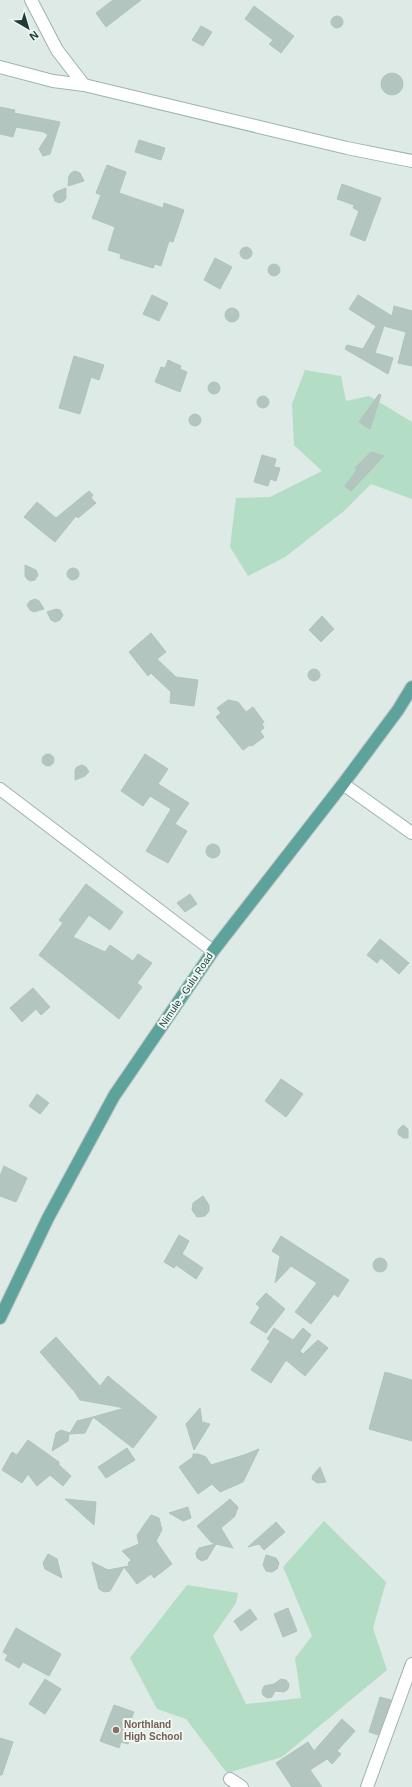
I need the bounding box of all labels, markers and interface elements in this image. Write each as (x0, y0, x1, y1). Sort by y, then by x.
north arrow (8, 8, 48, 48)
text: N (27, 29, 41, 43)
street label: Nimule - Gulu Road (157, 951, 215, 1029)
place label: Northland High School (124, 1719, 183, 1742)
marker: Northland High School (111, 1725, 121, 1735)

